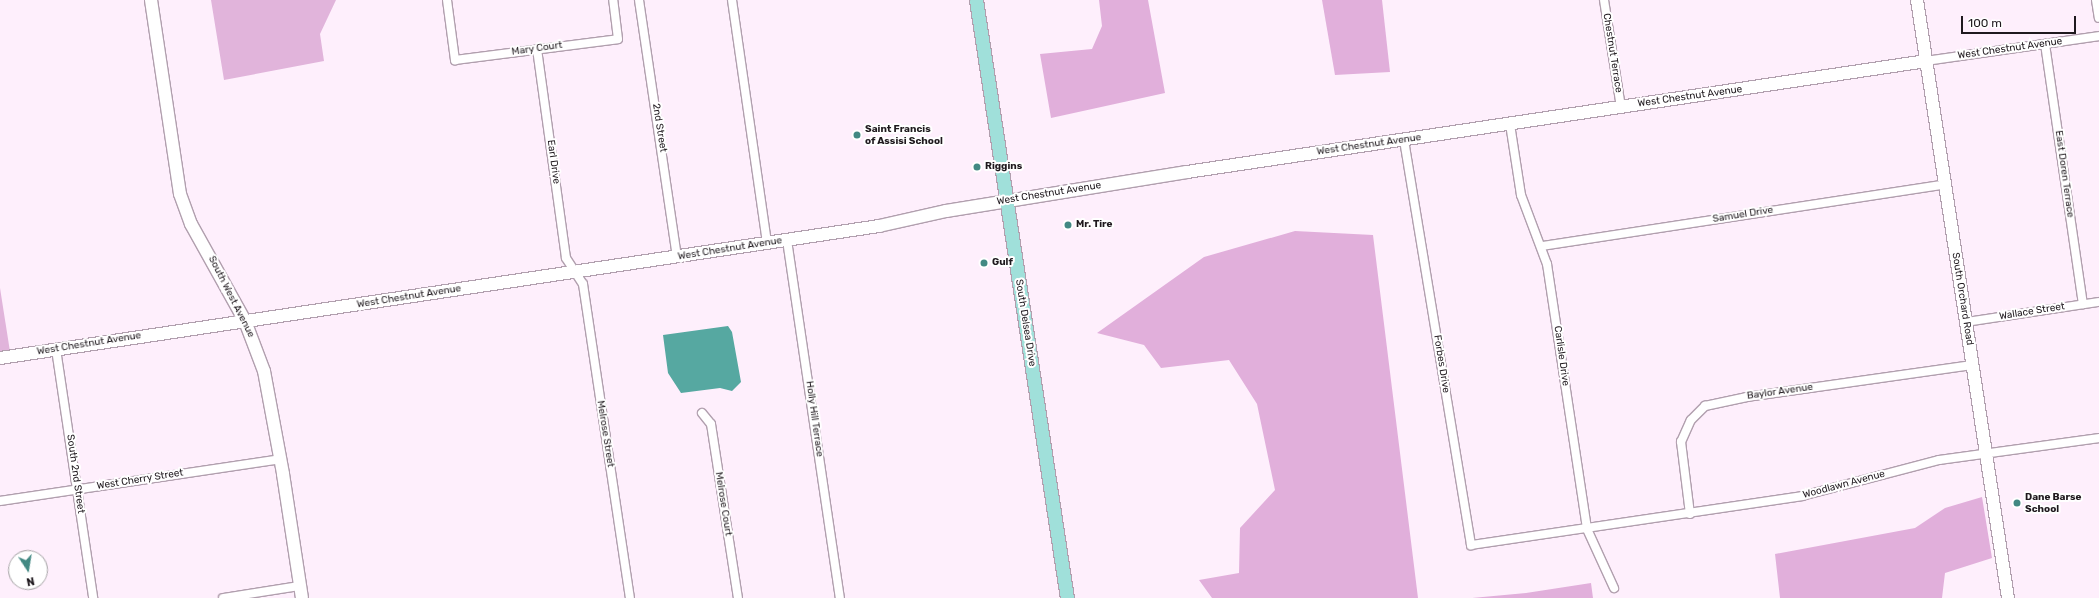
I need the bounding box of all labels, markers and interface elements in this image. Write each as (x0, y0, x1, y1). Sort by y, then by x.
scale bar (1963, 8, 2078, 34)
street label: Chestnut Terrace (1600, 12, 1624, 94)
text: 100 m (1968, 16, 2002, 30)
street label: West Chestnut Avenue (1957, 36, 2063, 62)
street label: Mary Court (511, 39, 563, 59)
street label: West Chestnut Avenue (1637, 84, 1743, 110)
street label: 2nd Street (649, 103, 669, 153)
place label: Saint Francis of Assisi School (865, 123, 943, 146)
marker: Saint Francis of Assisi School (852, 130, 862, 140)
street label: East Doren Terrace (2052, 130, 2076, 218)
street label: West Chestnut Avenue (1316, 132, 1422, 158)
street label: Earl Drive (544, 139, 562, 185)
place label: Riggins (985, 161, 1022, 173)
marker: Riggins (972, 162, 982, 172)
street label: West Chestnut Avenue (996, 180, 1102, 208)
street label: Samuel Drive (1712, 204, 1774, 226)
place label: Mr. Tire (1076, 219, 1113, 231)
marker: Mr. Tire (1063, 220, 1073, 230)
street label: West Chestnut Avenue (677, 235, 783, 263)
street label: South Orchard Road (1949, 252, 1975, 346)
street label: South West Avenue (205, 254, 257, 340)
place label: Gulf (992, 257, 1013, 269)
marker: Gulf (979, 258, 989, 268)
street label: South Delsea Drive (1012, 279, 1038, 367)
street label: West Chestnut Avenue (356, 283, 462, 311)
street label: Wallace Street (1998, 301, 2066, 323)
street label: Carlisle Drive (1551, 325, 1571, 387)
street label: West Chestnut Avenue (36, 330, 142, 358)
street label: Forbes Drive (1431, 334, 1451, 394)
street label: Holly Hill Terrace (803, 380, 825, 458)
street label: Baylor Avenue (1746, 381, 1814, 403)
street label: Melrose Street (594, 400, 616, 468)
street label: South 2nd Street (64, 434, 86, 514)
street label: West Cherry Street (96, 467, 184, 493)
street label: Woodlawn Avenue (1802, 468, 1886, 502)
street label: Melrose Court (712, 471, 734, 537)
place label: Dane Barse School (2025, 491, 2082, 514)
marker: Dane Barse School (2012, 498, 2022, 508)
north arrow (8, 550, 48, 590)
text: N (25, 574, 36, 588)

